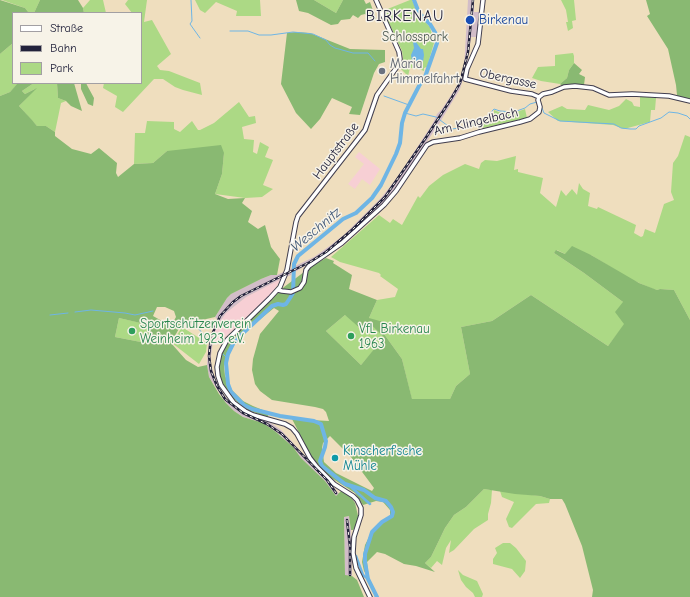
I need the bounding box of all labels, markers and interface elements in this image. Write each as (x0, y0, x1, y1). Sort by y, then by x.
district label: BIRKENAU (366, 8, 444, 26)
legend (12, 12, 142, 84)
place label: Birkenau (479, 12, 528, 28)
marker: Birkenau (464, 14, 476, 26)
text: Straße (50, 21, 83, 35)
park label: Schlosspark (382, 29, 448, 45)
text: Bahn (50, 41, 77, 55)
place label: Maria Himmelfahrt (390, 56, 459, 87)
text: Park (50, 61, 73, 75)
street label: Obergasse (478, 65, 538, 93)
marker: Maria Himmelfahrt (377, 66, 387, 76)
street label: Am Klingelbach (432, 105, 520, 139)
street label: Hauptstraße (310, 119, 362, 183)
water label: Weschnitz (288, 204, 344, 256)
place label: Sportschützenverein Weinheim 1923 e.V. (140, 316, 251, 347)
place label: VfL Birkenau 1963 (359, 321, 430, 352)
marker: Sportschützenverein Weinheim 1923 e.V. (127, 326, 137, 336)
marker: VfL Birkenau 1963 (346, 331, 356, 341)
place label: Kinscherf'sche Mühle (343, 443, 422, 474)
marker: Kinscherf'sche Mühle (330, 453, 340, 463)

